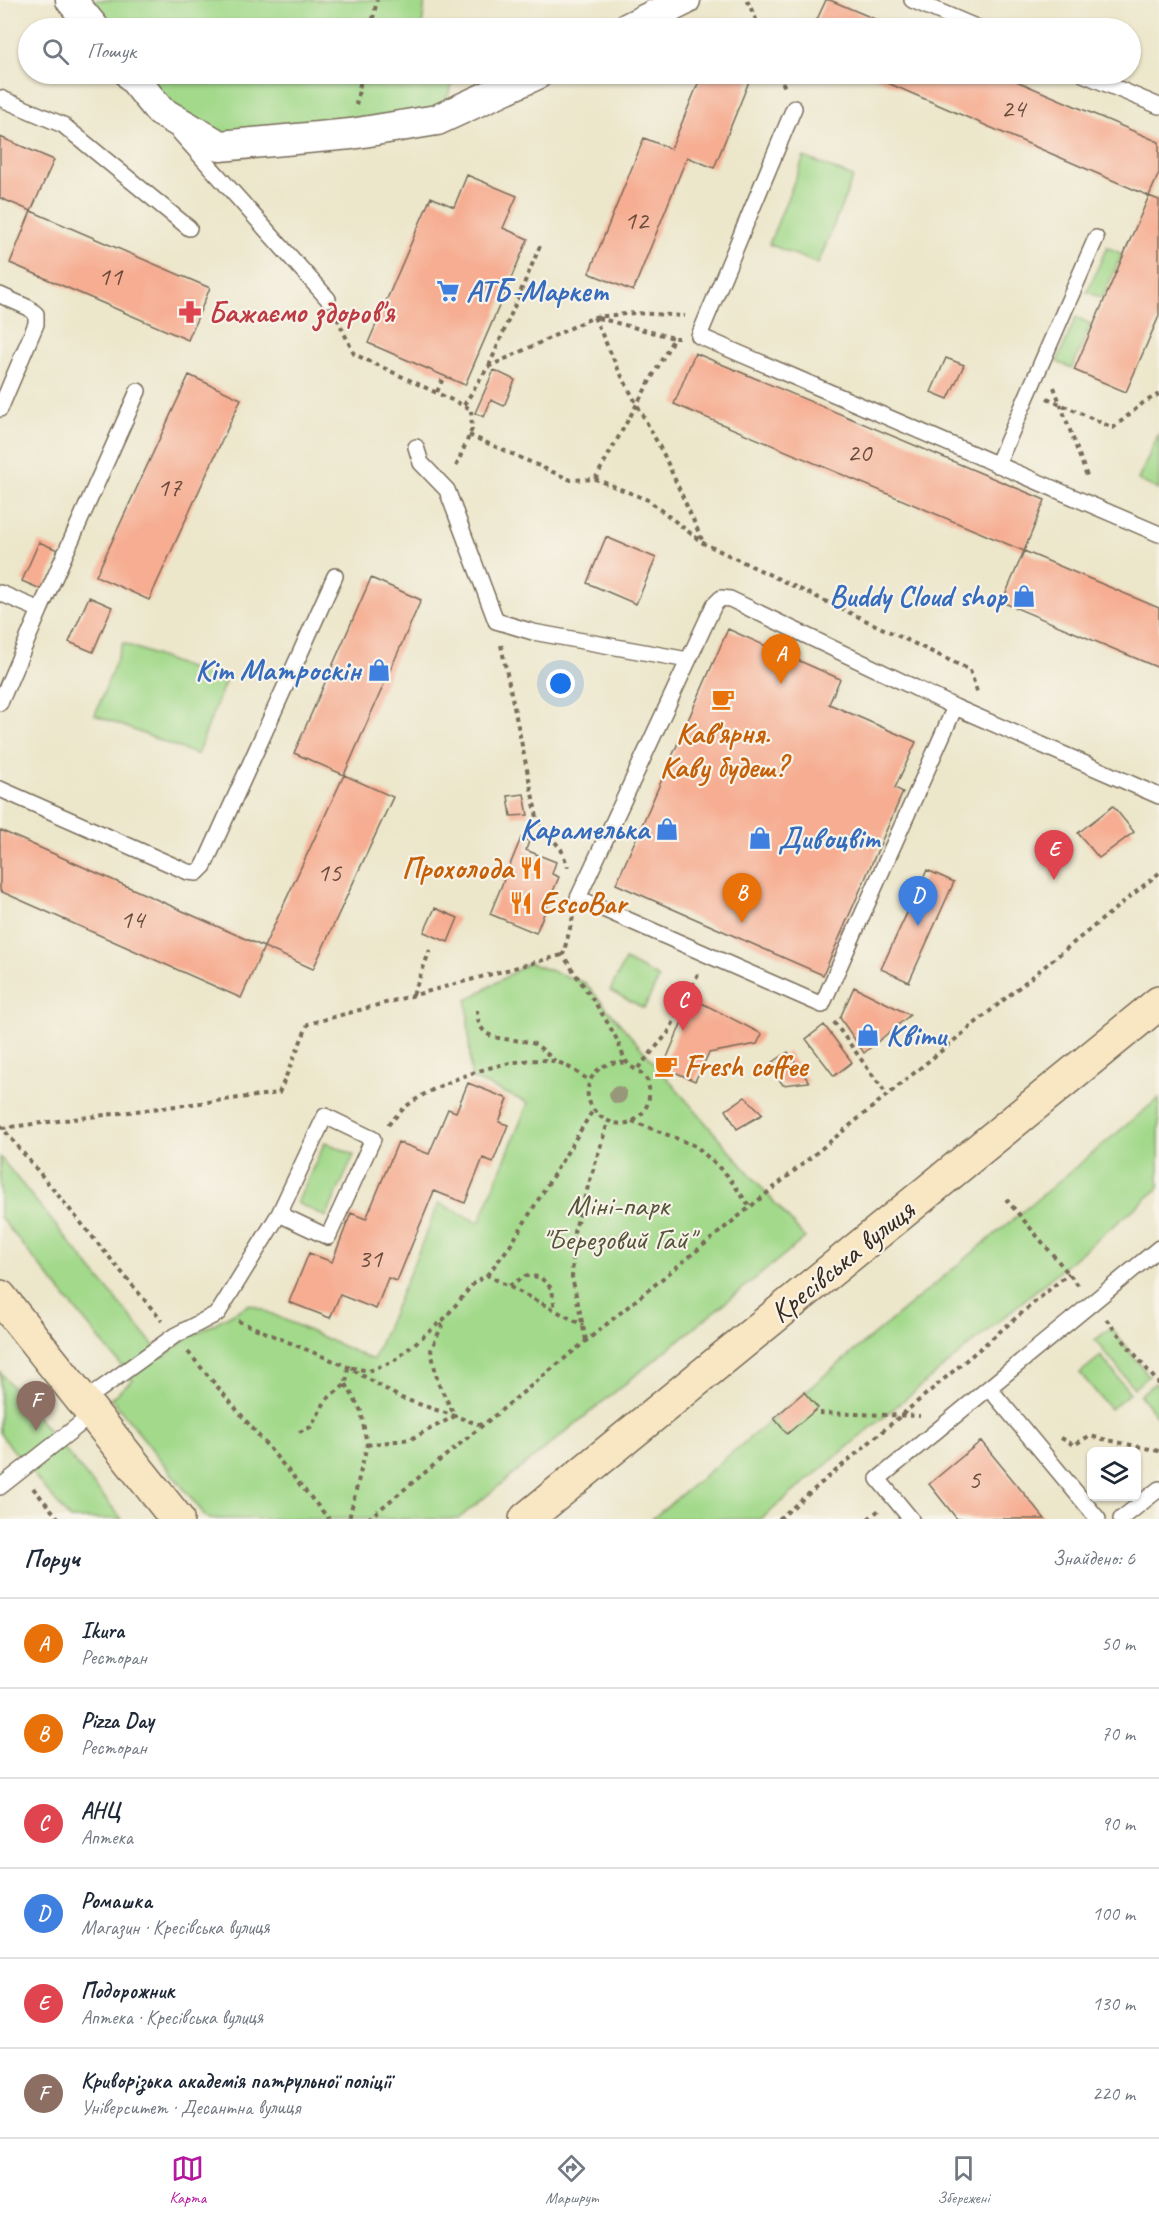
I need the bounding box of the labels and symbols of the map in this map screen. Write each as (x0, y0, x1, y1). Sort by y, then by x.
house number: 24 (1001, 91, 1028, 125)
house number: 12 (624, 203, 650, 237)
house number: 11 (98, 259, 124, 293)
place label: АТБ-Маркет (466, 272, 609, 310)
supermarket icon: АТБ-Маркет (435, 278, 461, 304)
place label: Бажаємо здоров'я (208, 293, 396, 332)
pharmacy icon: Бажаємо здоров'я (177, 299, 203, 325)
house number: 20 (847, 435, 873, 469)
house number: 17 (157, 470, 183, 504)
place label: Buddy Cloud shop (829, 577, 1009, 615)
shop icon: Buddy Cloud shop (1011, 583, 1037, 609)
pin: A (762, 634, 800, 684)
place label: Кiт Матроскін (195, 651, 363, 689)
shop icon: Кiт Матроскін (366, 657, 392, 683)
your location (546, 669, 575, 698)
cafe icon: Кав'ярня. Каву будеш? (710, 686, 736, 712)
place label: Кав'ярня. Каву будеш? (660, 714, 792, 787)
place label: Карамелька (520, 810, 652, 848)
shop icon: Карамелька (654, 816, 680, 842)
place label: Дивоцвіт (778, 819, 882, 857)
shop icon: Дивоцвіт (747, 825, 773, 851)
pin: E (1034, 830, 1074, 880)
place label: Прохолода (402, 849, 516, 887)
house number: 15 (317, 855, 343, 889)
restaurant icon: Прохолода (518, 855, 544, 881)
pin: B (722, 874, 762, 923)
pin: D (898, 876, 938, 926)
place label: EscoBar (539, 884, 629, 922)
restaurant icon: EscoBar (508, 890, 534, 916)
house number: 14 (120, 902, 147, 936)
pin: C (664, 982, 702, 1031)
place label: Квіти (886, 1016, 948, 1054)
shop icon: Квіти (855, 1022, 881, 1048)
place label: Fresh coffee (684, 1047, 810, 1085)
cafe icon: Fresh coffee (653, 1053, 679, 1079)
park label: Міні-парк "Березовий Гай" (542, 1186, 700, 1258)
street label: Кресівська вулиця (762, 1190, 923, 1331)
house number: 31 (358, 1241, 384, 1275)
pin: F (16, 1382, 56, 1431)
house number: 5 (968, 1462, 982, 1496)

